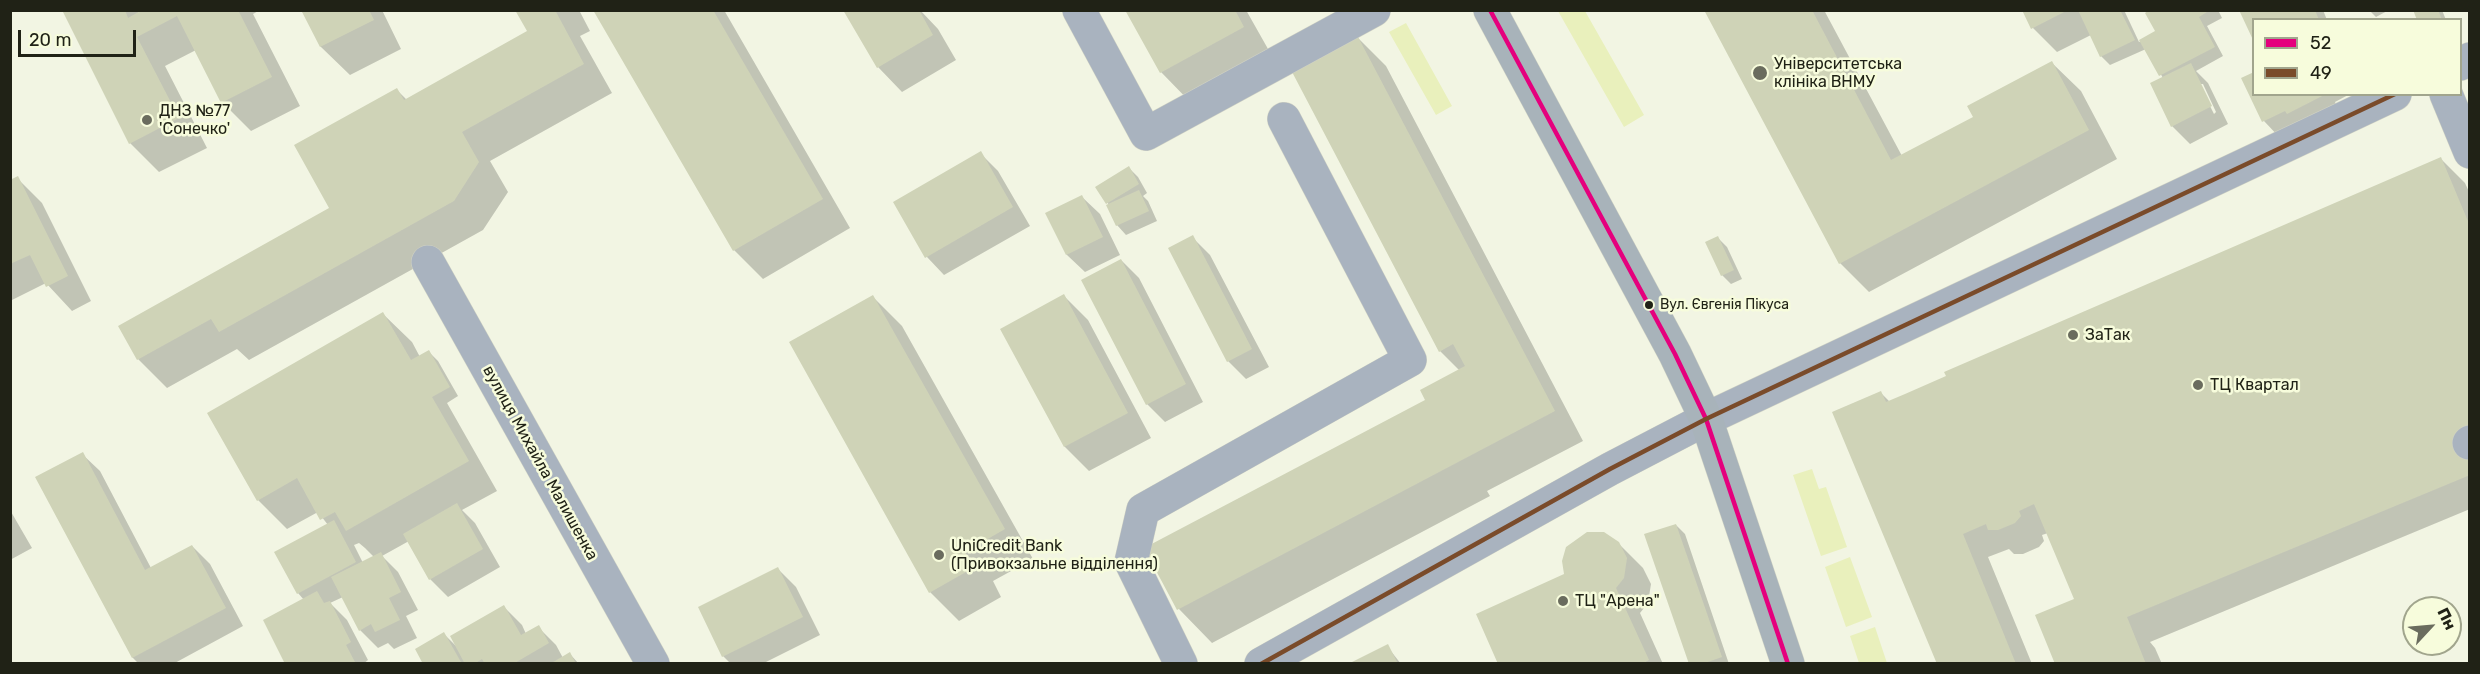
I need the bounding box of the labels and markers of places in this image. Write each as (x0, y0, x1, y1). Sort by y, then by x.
place label: Університетська клініка ВНМУ (1774, 54, 1902, 92)
marker: Університетська клініка ВНМУ (1751, 64, 1769, 82)
place label: ДНЗ №77 'Сонечко' (159, 101, 230, 139)
marker: ДНЗ №77 'Сонечко' (140, 113, 154, 127)
place label: Вул. Євгенія Пікуса (1660, 297, 1789, 313)
marker: Вул. Євгенія Пікуса (1643, 299, 1655, 311)
place label: ЗаТак (2085, 325, 2130, 345)
marker: ЗаТак (2066, 328, 2080, 342)
place label: ТЦ Квартал (2210, 375, 2299, 395)
marker: ТЦ Квартал (2191, 378, 2205, 392)
place label: UniCredit Bank (Привокзальне відділення) (951, 536, 1158, 574)
marker: UniCredit Bank (Привокзальне відділення) (932, 548, 946, 562)
place label: ТЦ "Арена" (1575, 591, 1660, 611)
marker: ТЦ "Арена" (1556, 594, 1570, 608)

